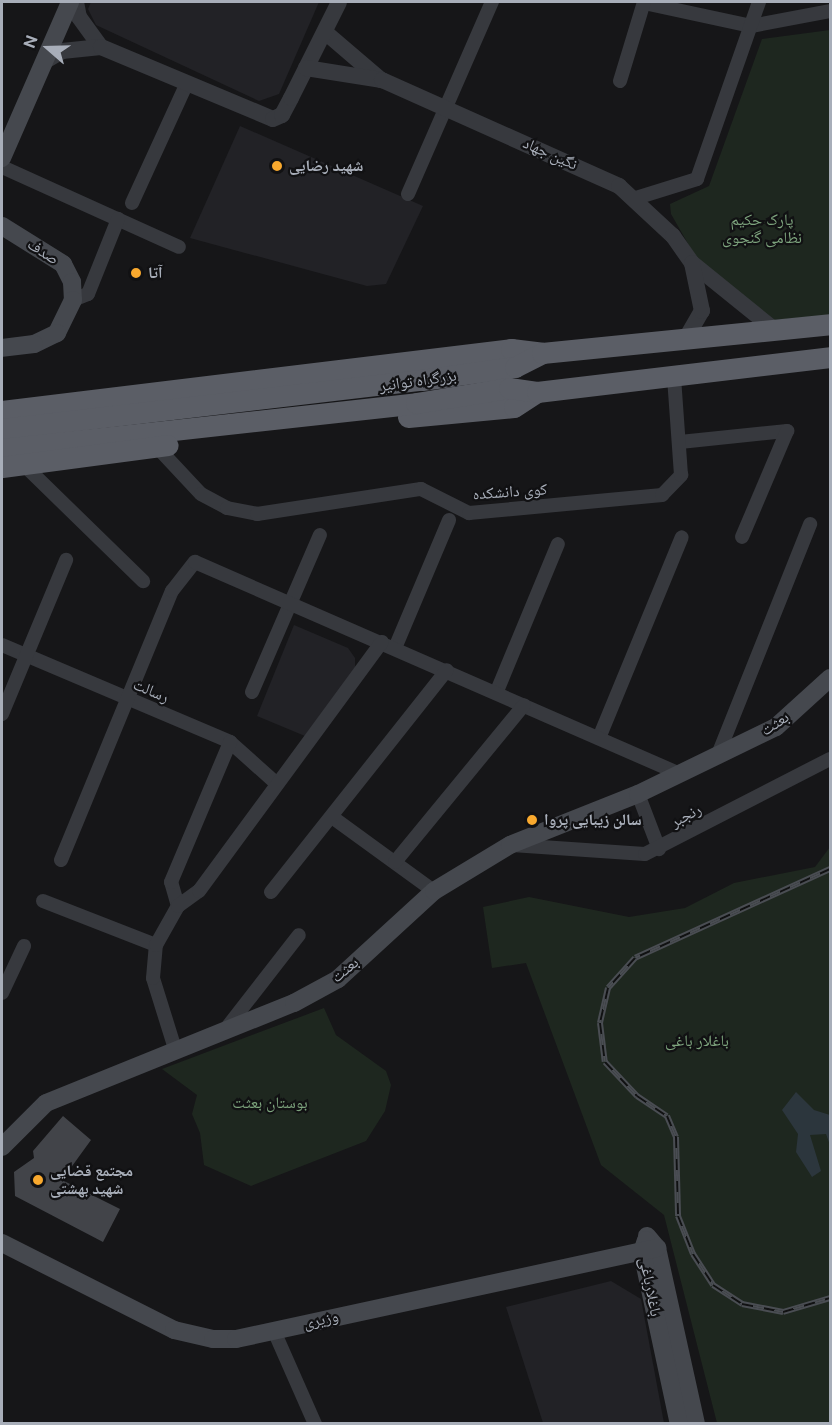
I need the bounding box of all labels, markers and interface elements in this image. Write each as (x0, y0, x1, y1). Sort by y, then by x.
north arrow (18, 18, 78, 78)
text: N (20, 33, 42, 51)
street label: نگین جهاد (520, 133, 580, 175)
place label: شهید رضایی (289, 156, 364, 176)
marker: شهید رضایی (270, 159, 284, 173)
park label: پارک حکیم نظامی گنجوی (722, 210, 802, 248)
street label: صدف (24, 235, 62, 269)
place label: آتا (148, 263, 163, 283)
marker: آتا (129, 266, 143, 280)
street label: بزرگراه توانیر (378, 366, 458, 396)
street label: کوی دانشکده (472, 480, 548, 504)
street label: رسالت (130, 675, 172, 707)
street label: بعثت (757, 708, 793, 740)
street label: رنجبر (667, 800, 705, 832)
place label: سالن زيبايى پروا (544, 810, 642, 830)
marker: سالن زيبايى پروا (525, 813, 539, 827)
street label: بعثت (327, 953, 363, 987)
park label: باغلار باغی (665, 1031, 729, 1051)
park label: بوستان بعثت (232, 1093, 308, 1113)
place label: مجتمع قضایی شهید بهشتی (50, 1161, 133, 1199)
marker: مجتمع قضایی شهید بهشتی (31, 1173, 45, 1187)
street label: باغلارباغی (635, 1256, 665, 1318)
street label: وزیری (302, 1307, 340, 1333)

